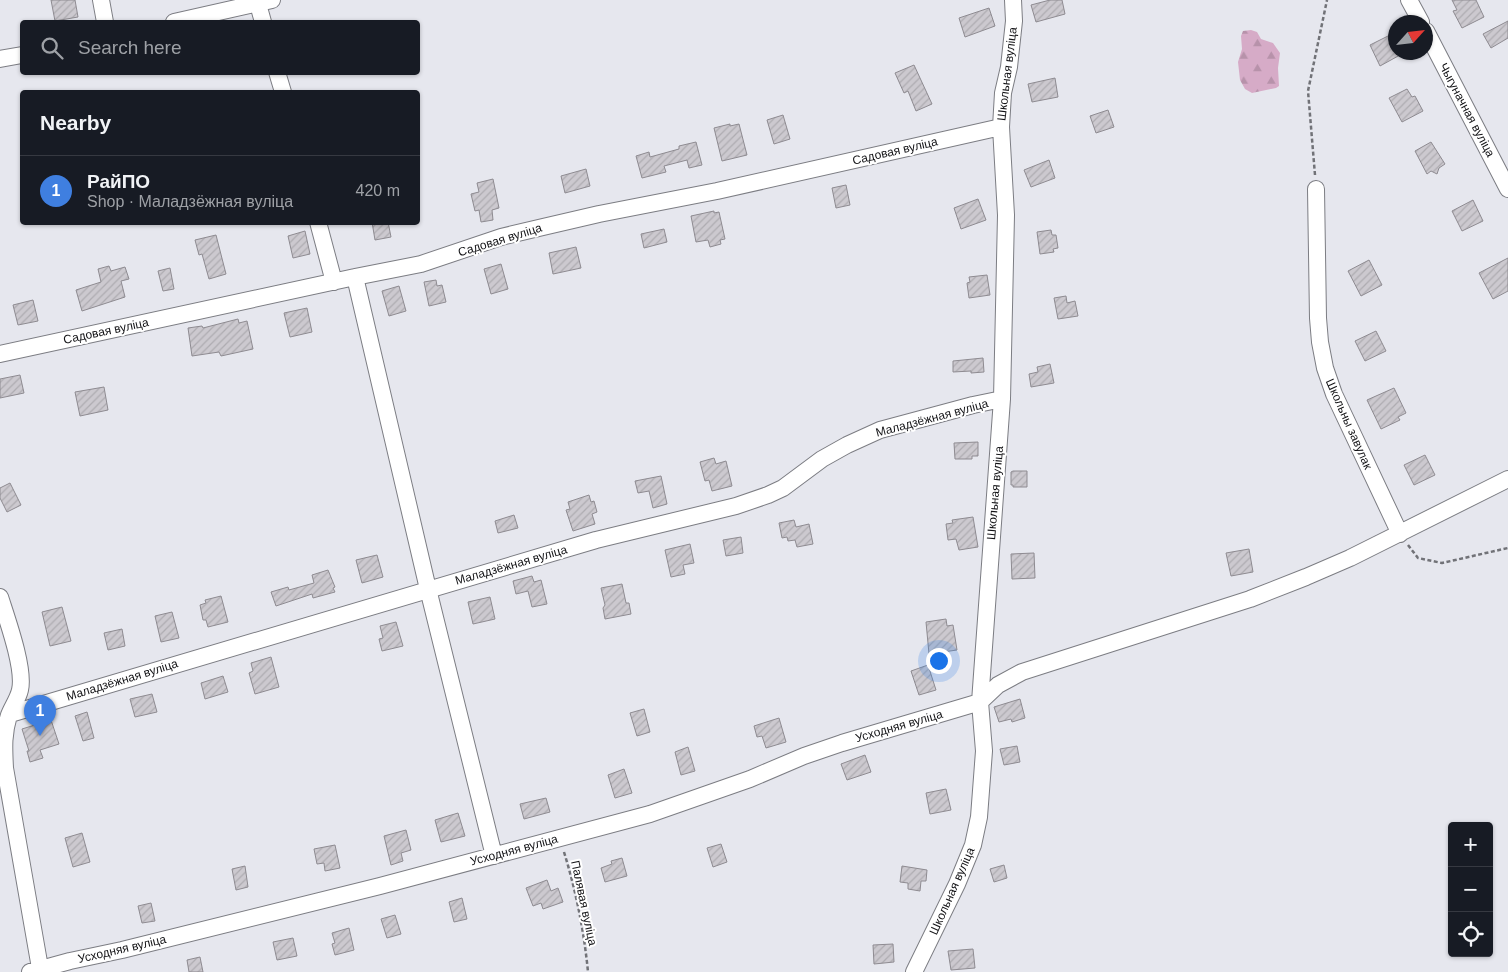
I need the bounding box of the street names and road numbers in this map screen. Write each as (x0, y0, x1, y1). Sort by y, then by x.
street label: Школьная вуліца (994, 26, 1020, 122)
street label: Чыгуначная вуліца (1436, 61, 1498, 160)
street label: Садовая вуліца (851, 134, 939, 168)
street label: Садовая вуліца (456, 220, 544, 259)
street label: Садовая вуліца (62, 315, 150, 347)
street label: Школьны завулак (1323, 377, 1376, 472)
street label: Маладзёжная вуліца (874, 396, 990, 440)
street label: Школьная вуліца (984, 445, 1006, 541)
street label: Маладзёжная вуліца (453, 542, 569, 588)
street label: Маладзёжная вуліца (65, 656, 180, 704)
street label: Усходняя вуліца (854, 707, 945, 745)
street label: Усходняя вуліца (469, 831, 560, 868)
street label: Школьная вуліца (926, 845, 978, 937)
street label: Палявая вуліца (568, 859, 600, 947)
street label: Усходняя вуліца (77, 932, 168, 966)

